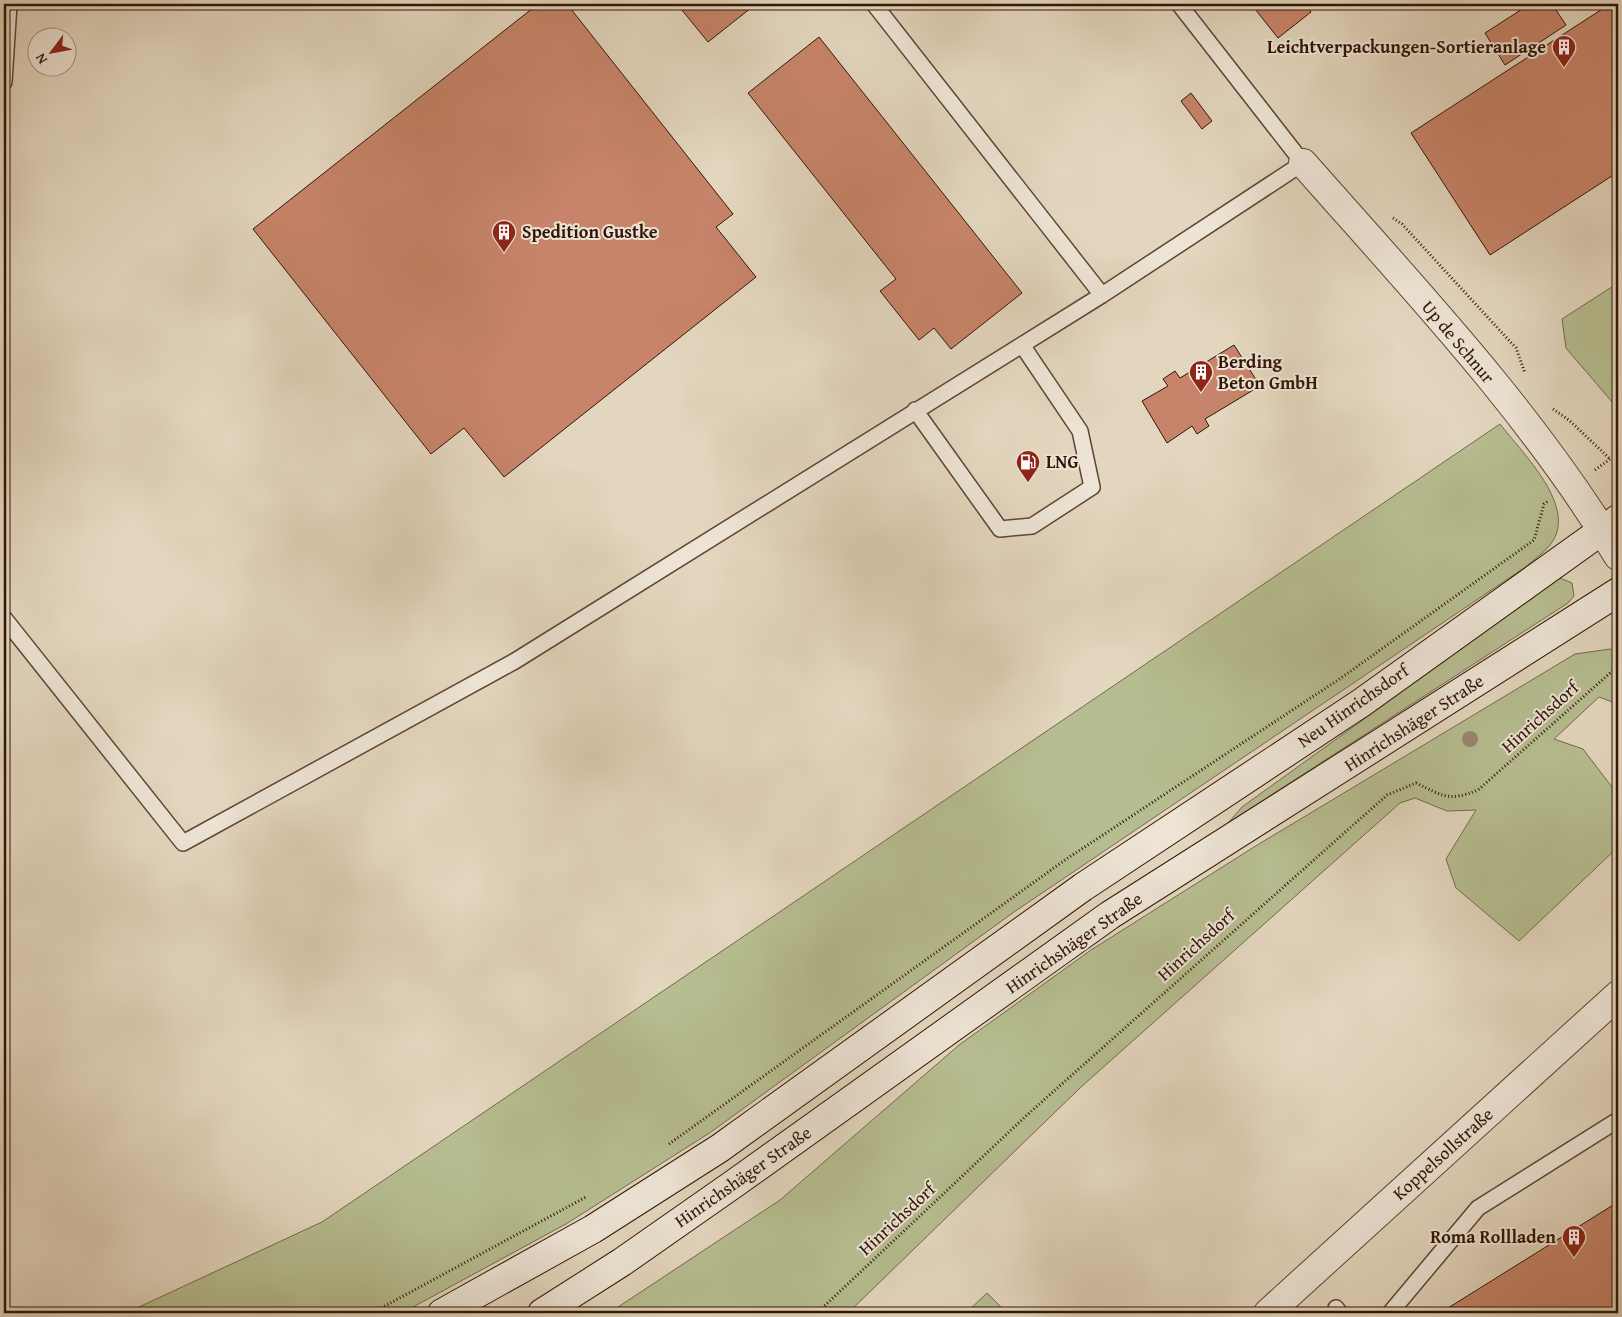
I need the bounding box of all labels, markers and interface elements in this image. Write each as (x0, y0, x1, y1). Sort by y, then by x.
north arrow (28, 28, 78, 78)
place label: Leichtverpackungen-Sortieranlage (1267, 33, 1546, 60)
building icon: Leichtverpackungen-Sortieranlage (1551, 34, 1577, 68)
text: N (30, 49, 52, 68)
place label: Spedition Gustke (522, 218, 658, 245)
building icon: Spedition Gustke (491, 219, 517, 253)
street label: Up de Schnur (1415, 294, 1502, 390)
place label: Berding Beton GmbH (1218, 348, 1318, 396)
building icon: Berding Beton GmbH (1188, 359, 1214, 393)
place label: LNG (1046, 448, 1078, 475)
fuel station icon: LNG (1015, 449, 1041, 483)
street label: Neu Hinrichsdorf (1292, 656, 1416, 754)
street label: Hinrichshäger Straße (1339, 667, 1489, 778)
street label: Hinrichsdorf (1495, 673, 1586, 759)
street label: Hinrichshäger Straße (1000, 885, 1148, 1000)
street label: Hinrichsdorf (1151, 901, 1242, 987)
street label: Koppelsollstraße (1386, 1101, 1499, 1206)
street label: Hinrichshäger Straße (669, 1119, 817, 1234)
street label: Hinrichsdorf (852, 1174, 943, 1261)
place label: Roma Rollladen (1430, 1223, 1556, 1250)
building icon: Roma Rollladen (1561, 1224, 1587, 1258)

